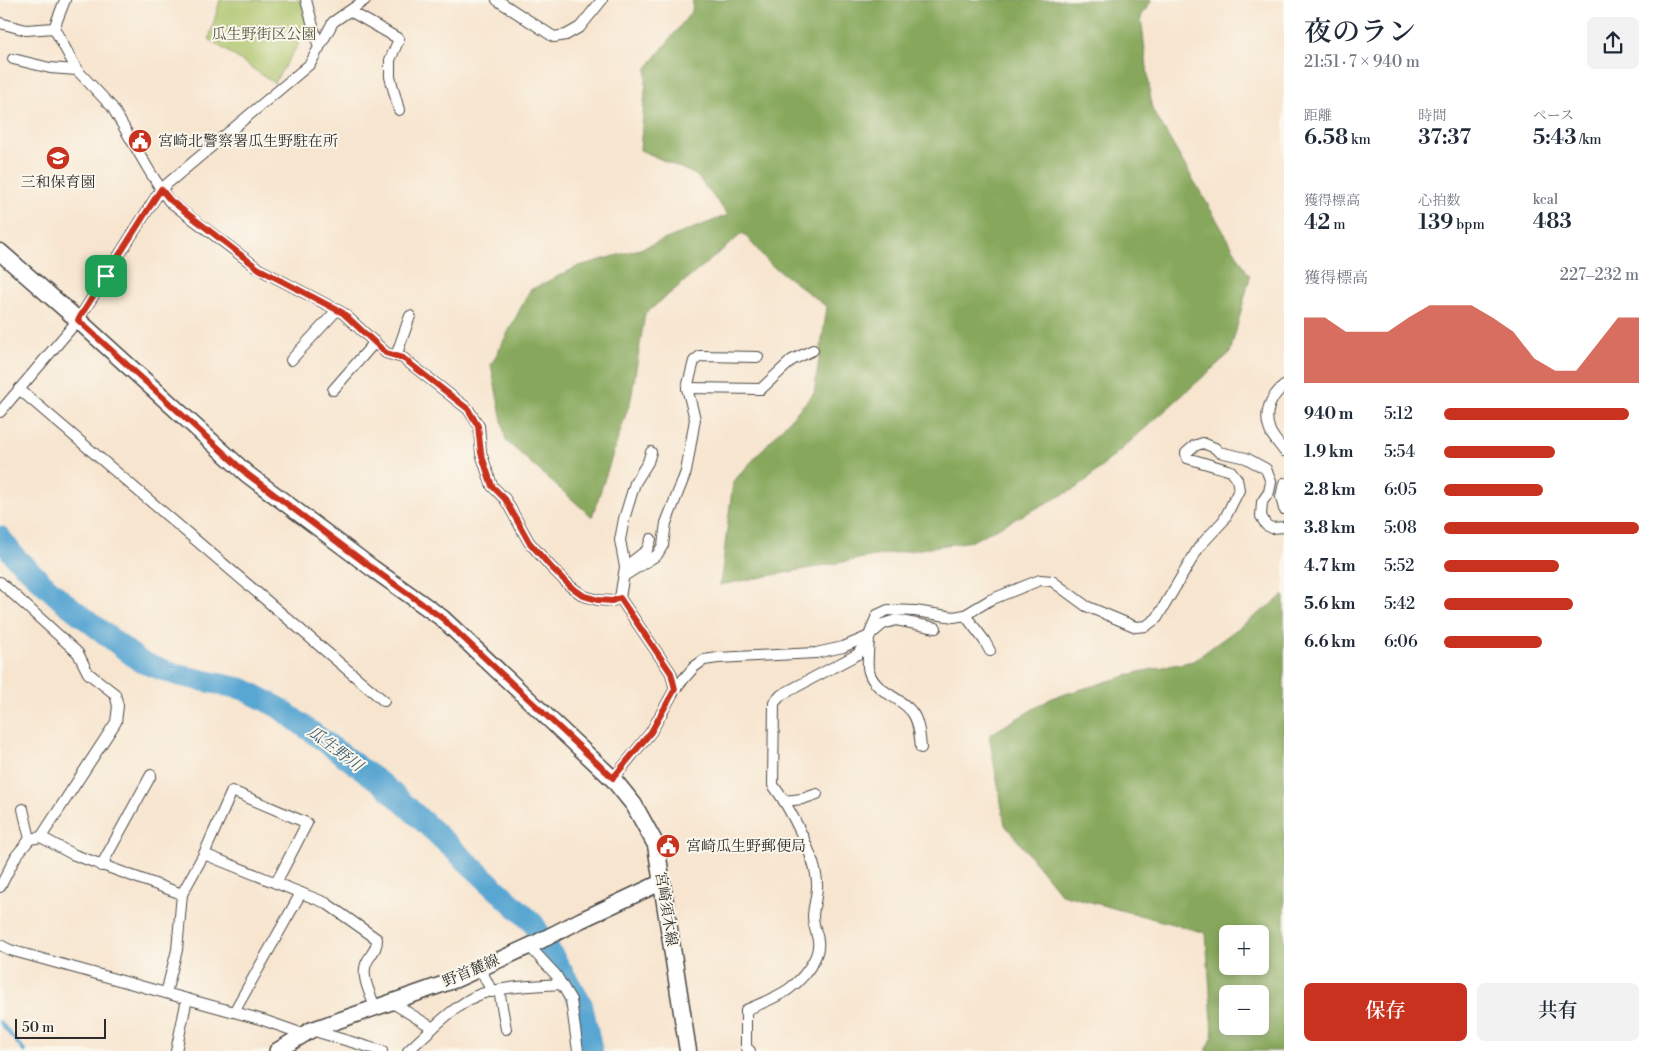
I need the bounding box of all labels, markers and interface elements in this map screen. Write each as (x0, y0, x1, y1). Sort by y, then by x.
text: 夜のラン (1304, 15, 1416, 50)
button: share (1587, 17, 1639, 69)
park label: 瓜生野街区公園 (211, 25, 317, 44)
text: 21:51 · 7 × 940 m (1304, 52, 1420, 72)
text: 距離 (1304, 107, 1332, 125)
text: 時間 (1418, 107, 1446, 125)
text: ペース (1533, 107, 1574, 125)
text: 6.58 (1304, 125, 1348, 151)
text: 37:37 (1418, 125, 1471, 151)
text: 5:43 (1533, 125, 1576, 151)
public building icon: 宮崎北警察署瓜生野駐在所 (127, 128, 153, 154)
text: km (1348, 131, 1371, 149)
text: /km (1576, 131, 1602, 149)
place label: 宮崎北警察署瓜生野駐在所 (158, 132, 338, 151)
school or university icon: 三和保育園 (45, 145, 71, 171)
place label: 三和保育園 (20, 173, 96, 192)
text: kcal (1533, 191, 1558, 209)
text: 獲得標高 (1304, 192, 1360, 210)
text: 心拍数 (1418, 192, 1460, 210)
text: 483 (1533, 209, 1572, 235)
text: 42 (1304, 210, 1330, 236)
text: 139 (1418, 210, 1453, 236)
text: m (1330, 216, 1345, 234)
text: bpm (1453, 216, 1485, 234)
pin (85, 255, 127, 297)
icon: arrive (92, 262, 120, 290)
text: 227–232 m (1560, 265, 1639, 285)
text: 獲得標高 (1304, 268, 1368, 288)
text: 940 m (1304, 404, 1353, 424)
text: 5:12 (1384, 404, 1413, 424)
text: 1.9 km (1304, 442, 1353, 462)
text: 5:54 (1384, 442, 1415, 462)
text: 2.8 km (1304, 480, 1356, 500)
text: 6:05 (1384, 480, 1417, 500)
text: 3.8 km (1304, 518, 1355, 538)
text: 5:08 (1384, 518, 1417, 538)
text: 4.7 km (1304, 556, 1356, 576)
text: 5:52 (1384, 556, 1414, 576)
text: 5.6 km (1304, 594, 1355, 614)
text: 5:42 (1384, 594, 1415, 614)
text: 6.6 km (1304, 632, 1356, 652)
text: 6:06 (1384, 632, 1418, 652)
water label: 瓜生野川 (303, 722, 368, 777)
public building icon: 宮崎瓜生野郵便局 (655, 833, 681, 859)
place label: 宮崎瓜生野郵便局 (686, 837, 806, 856)
street label: 宮崎須木線 (651, 870, 681, 948)
map controls (1219, 925, 1269, 1035)
button: + (1219, 925, 1269, 975)
street label: 野首麓線 (440, 951, 502, 991)
button: 保存 (1304, 983, 1467, 1041)
button: 共有 (1477, 983, 1639, 1041)
button: − (1219, 985, 1269, 1035)
scale bar (15, 1016, 106, 1039)
text: 50 m (22, 1019, 54, 1037)

